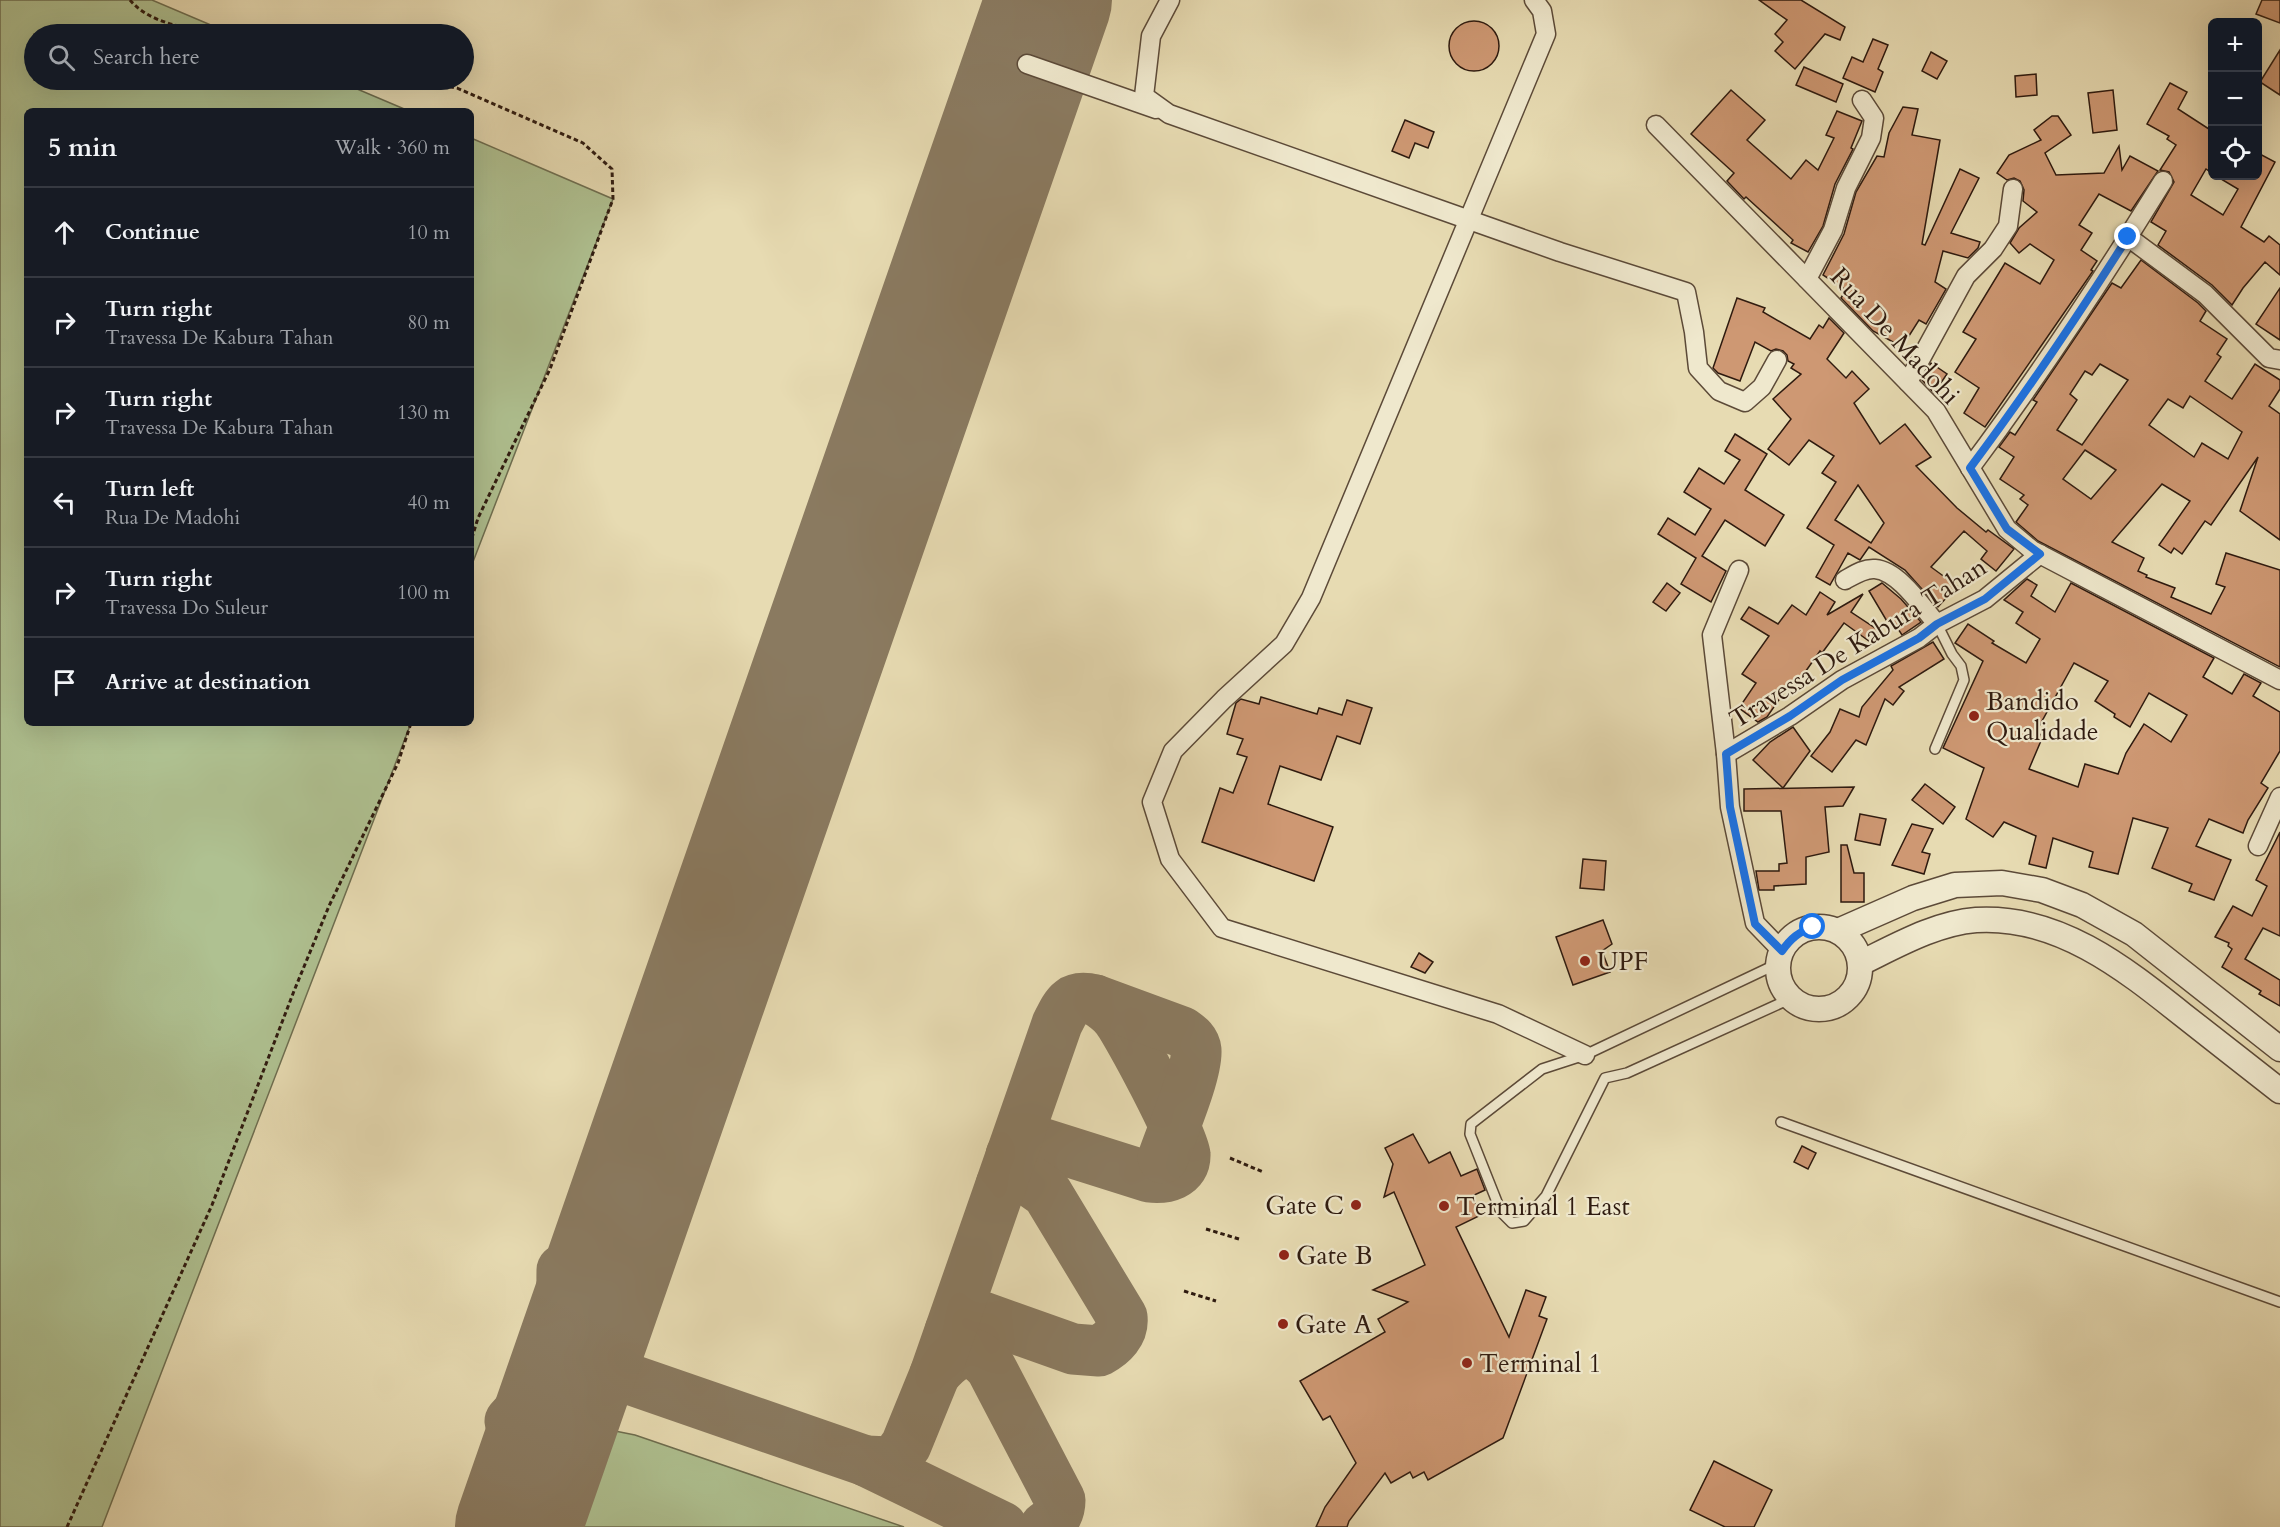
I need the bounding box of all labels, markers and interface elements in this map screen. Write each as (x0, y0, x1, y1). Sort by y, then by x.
map controls (2208, 18, 2262, 180)
button: + (2208, 18, 2262, 72)
search box (24, 24, 474, 90)
icon: search (45, 41, 78, 74)
text: Search here (93, 42, 200, 72)
button: − (2208, 72, 2262, 126)
button: locate (2208, 126, 2262, 180)
text: 5 min (48, 130, 117, 165)
text: Walk · 360 m (335, 134, 450, 161)
icon: ahead (48, 216, 81, 249)
text: Continue (105, 217, 200, 247)
text: 10 m (407, 219, 450, 246)
route end (2114, 223, 2140, 249)
street label: Rua De Madohi (1822, 260, 1968, 412)
text: Turn right (105, 294, 212, 324)
icon: right (48, 306, 81, 339)
text: 80 m (407, 309, 450, 336)
text: Travessa De Kabura Tahan (105, 324, 334, 351)
text: Turn right (105, 384, 212, 414)
icon: right (48, 396, 81, 429)
text: 130 m (397, 399, 450, 426)
text: Travessa De Kabura Tahan (105, 414, 334, 441)
text: Turn left (105, 474, 194, 504)
icon: left (48, 486, 81, 519)
text: 40 m (407, 489, 450, 516)
text: Rua De Madohi (105, 504, 240, 531)
street label: Travessa De Kabura Tahan (1723, 549, 1994, 737)
text: Turn right (105, 564, 212, 594)
icon: right (48, 576, 81, 609)
text: 100 m (397, 579, 450, 606)
text: Travessa Do Suleur (105, 594, 268, 621)
icon: arrive (48, 666, 81, 699)
text: Arrive at destination (105, 667, 310, 697)
place label: Bandido Qualidade (1986, 684, 2099, 749)
marker: Bandido Qualidade (1967, 709, 1981, 723)
route start (1799, 913, 1825, 939)
place label: UPF (1597, 944, 1648, 979)
marker: UPF (1578, 954, 1592, 968)
place label: Gate C (1265, 1188, 1344, 1223)
place label: Terminal 1 East (1456, 1189, 1630, 1224)
marker: Gate C (1349, 1198, 1363, 1212)
marker: Terminal 1 East (1437, 1199, 1451, 1213)
place label: Gate B (1296, 1238, 1373, 1273)
marker: Gate B (1277, 1248, 1291, 1262)
place label: Gate A (1295, 1307, 1373, 1342)
marker: Gate A (1276, 1317, 1290, 1331)
place label: Terminal 1 (1479, 1346, 1602, 1381)
marker: Terminal 1 (1460, 1356, 1474, 1370)

